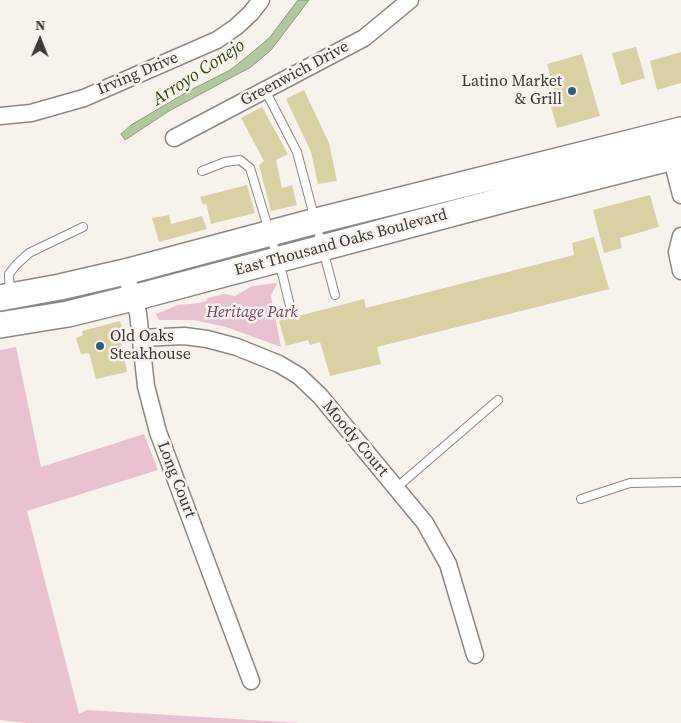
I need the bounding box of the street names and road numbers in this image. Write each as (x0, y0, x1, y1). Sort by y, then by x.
street label: Greenwich Drive (238, 37, 352, 111)
street label: Irving Drive (95, 48, 181, 100)
street label: East Thousand Oaks Boulevard (233, 205, 449, 281)
street label: Moody Court (318, 397, 392, 481)
street label: Long Court (153, 439, 199, 521)

